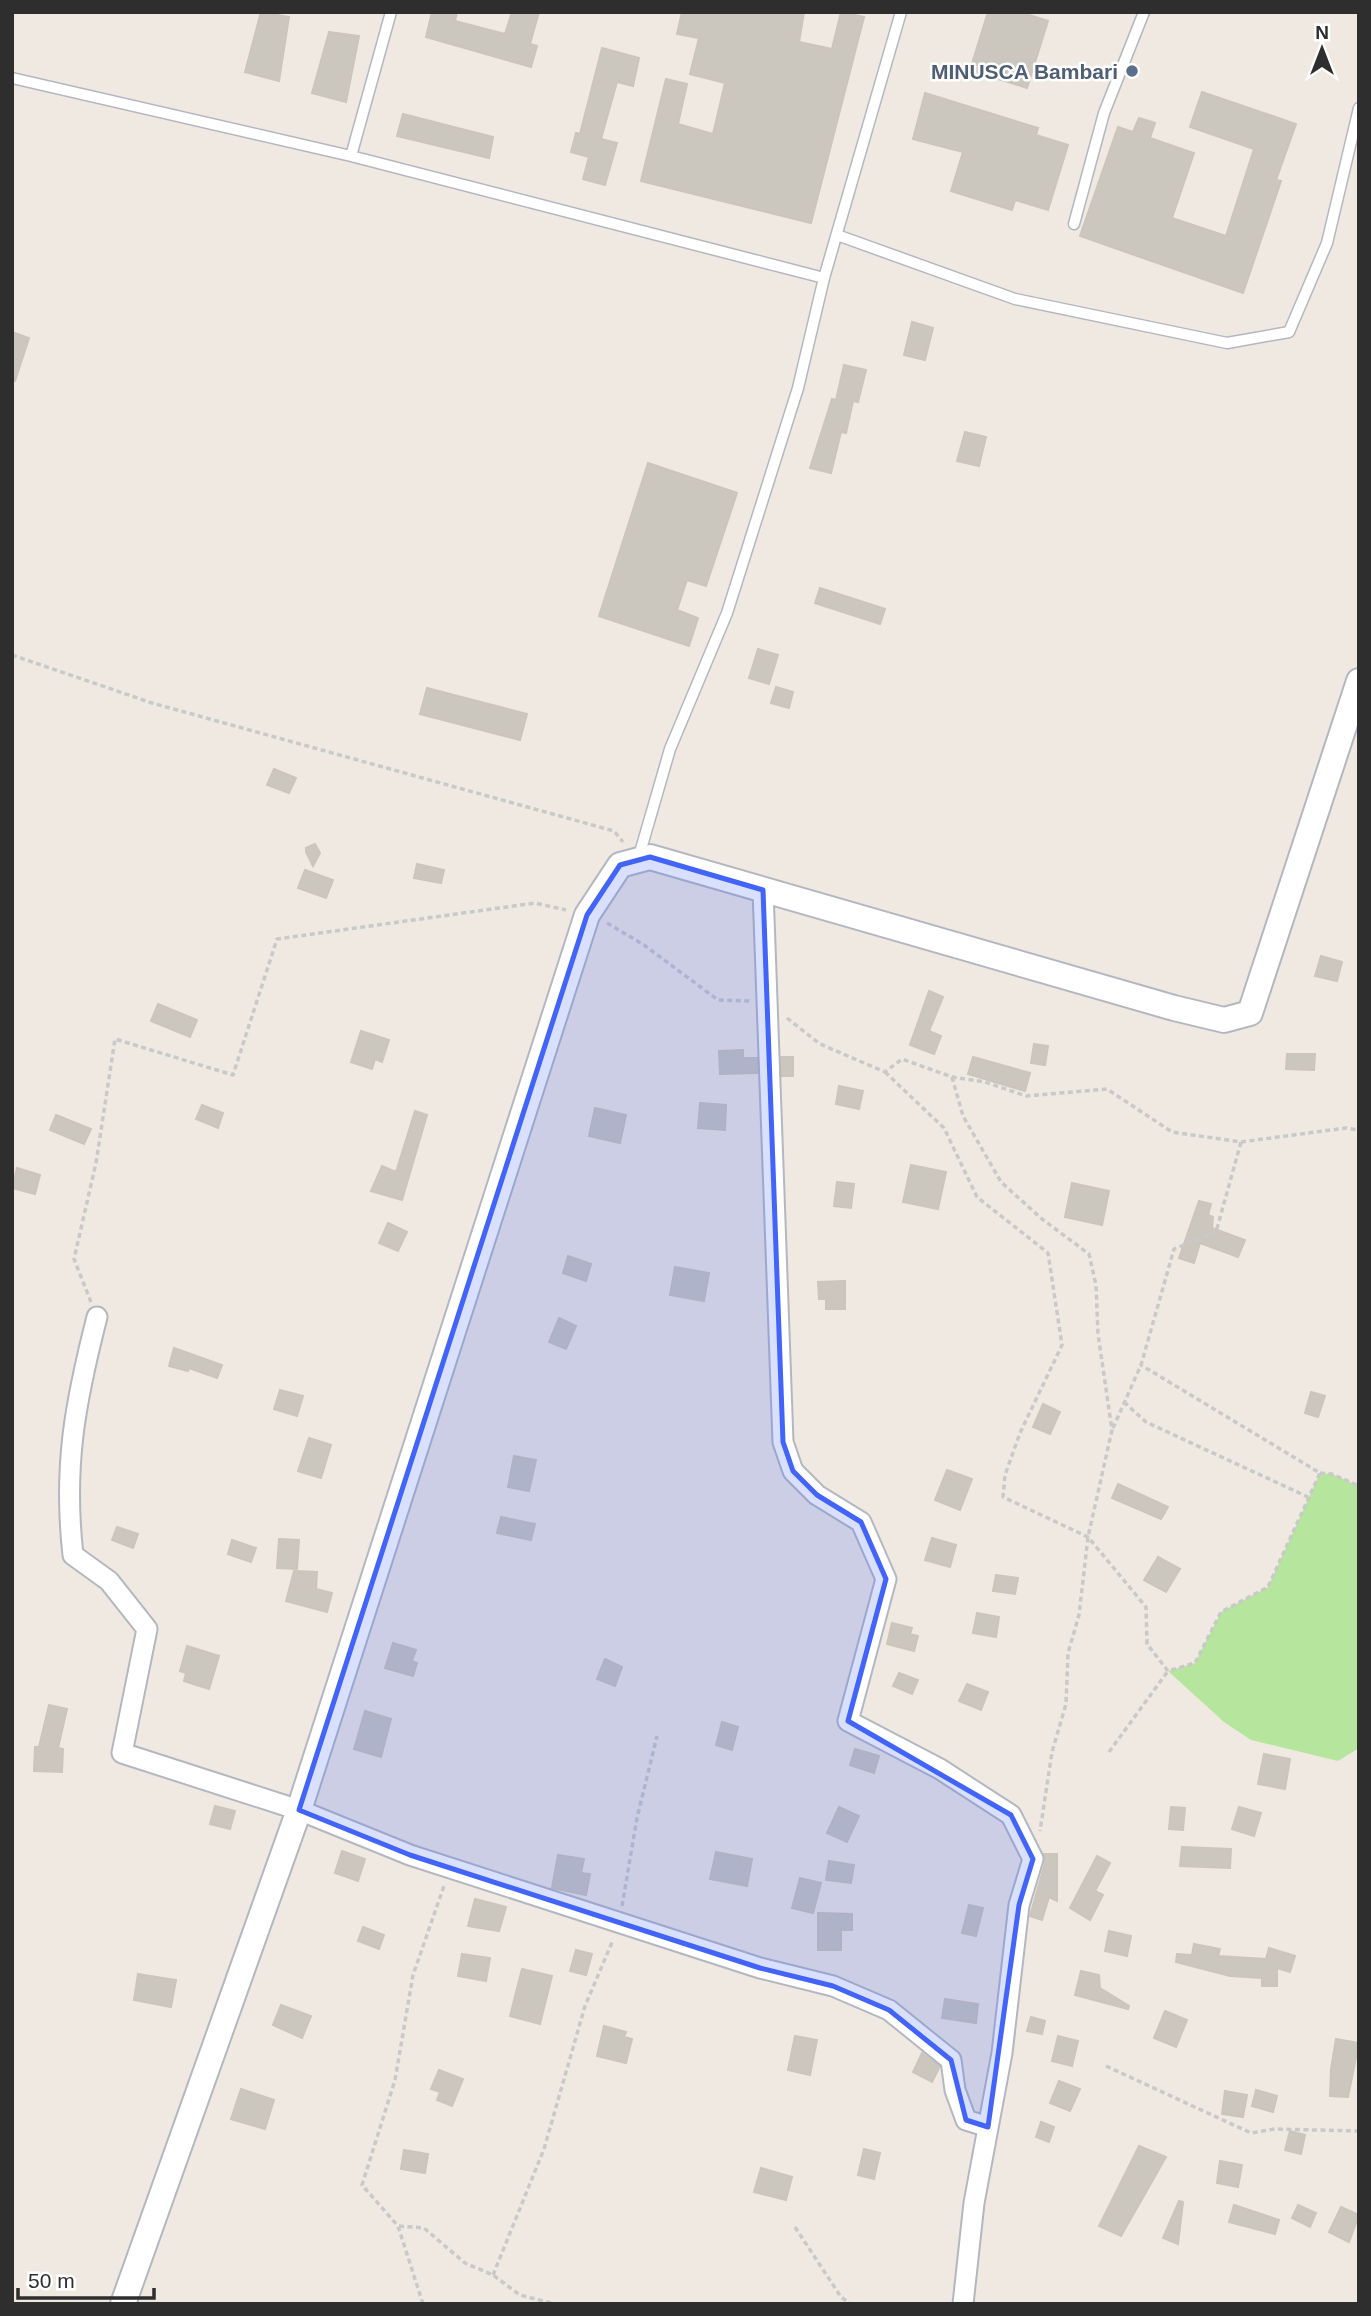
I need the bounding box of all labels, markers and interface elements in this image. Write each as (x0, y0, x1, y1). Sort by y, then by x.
north arrow (1287, 14, 1357, 84)
text: N (1315, 22, 1329, 43)
place label: MINUSCA Bambari (931, 60, 1118, 83)
marker: MINUSCA Bambari (1124, 63, 1140, 79)
scale bar (18, 2256, 154, 2300)
text: 50 m (28, 2269, 75, 2292)

